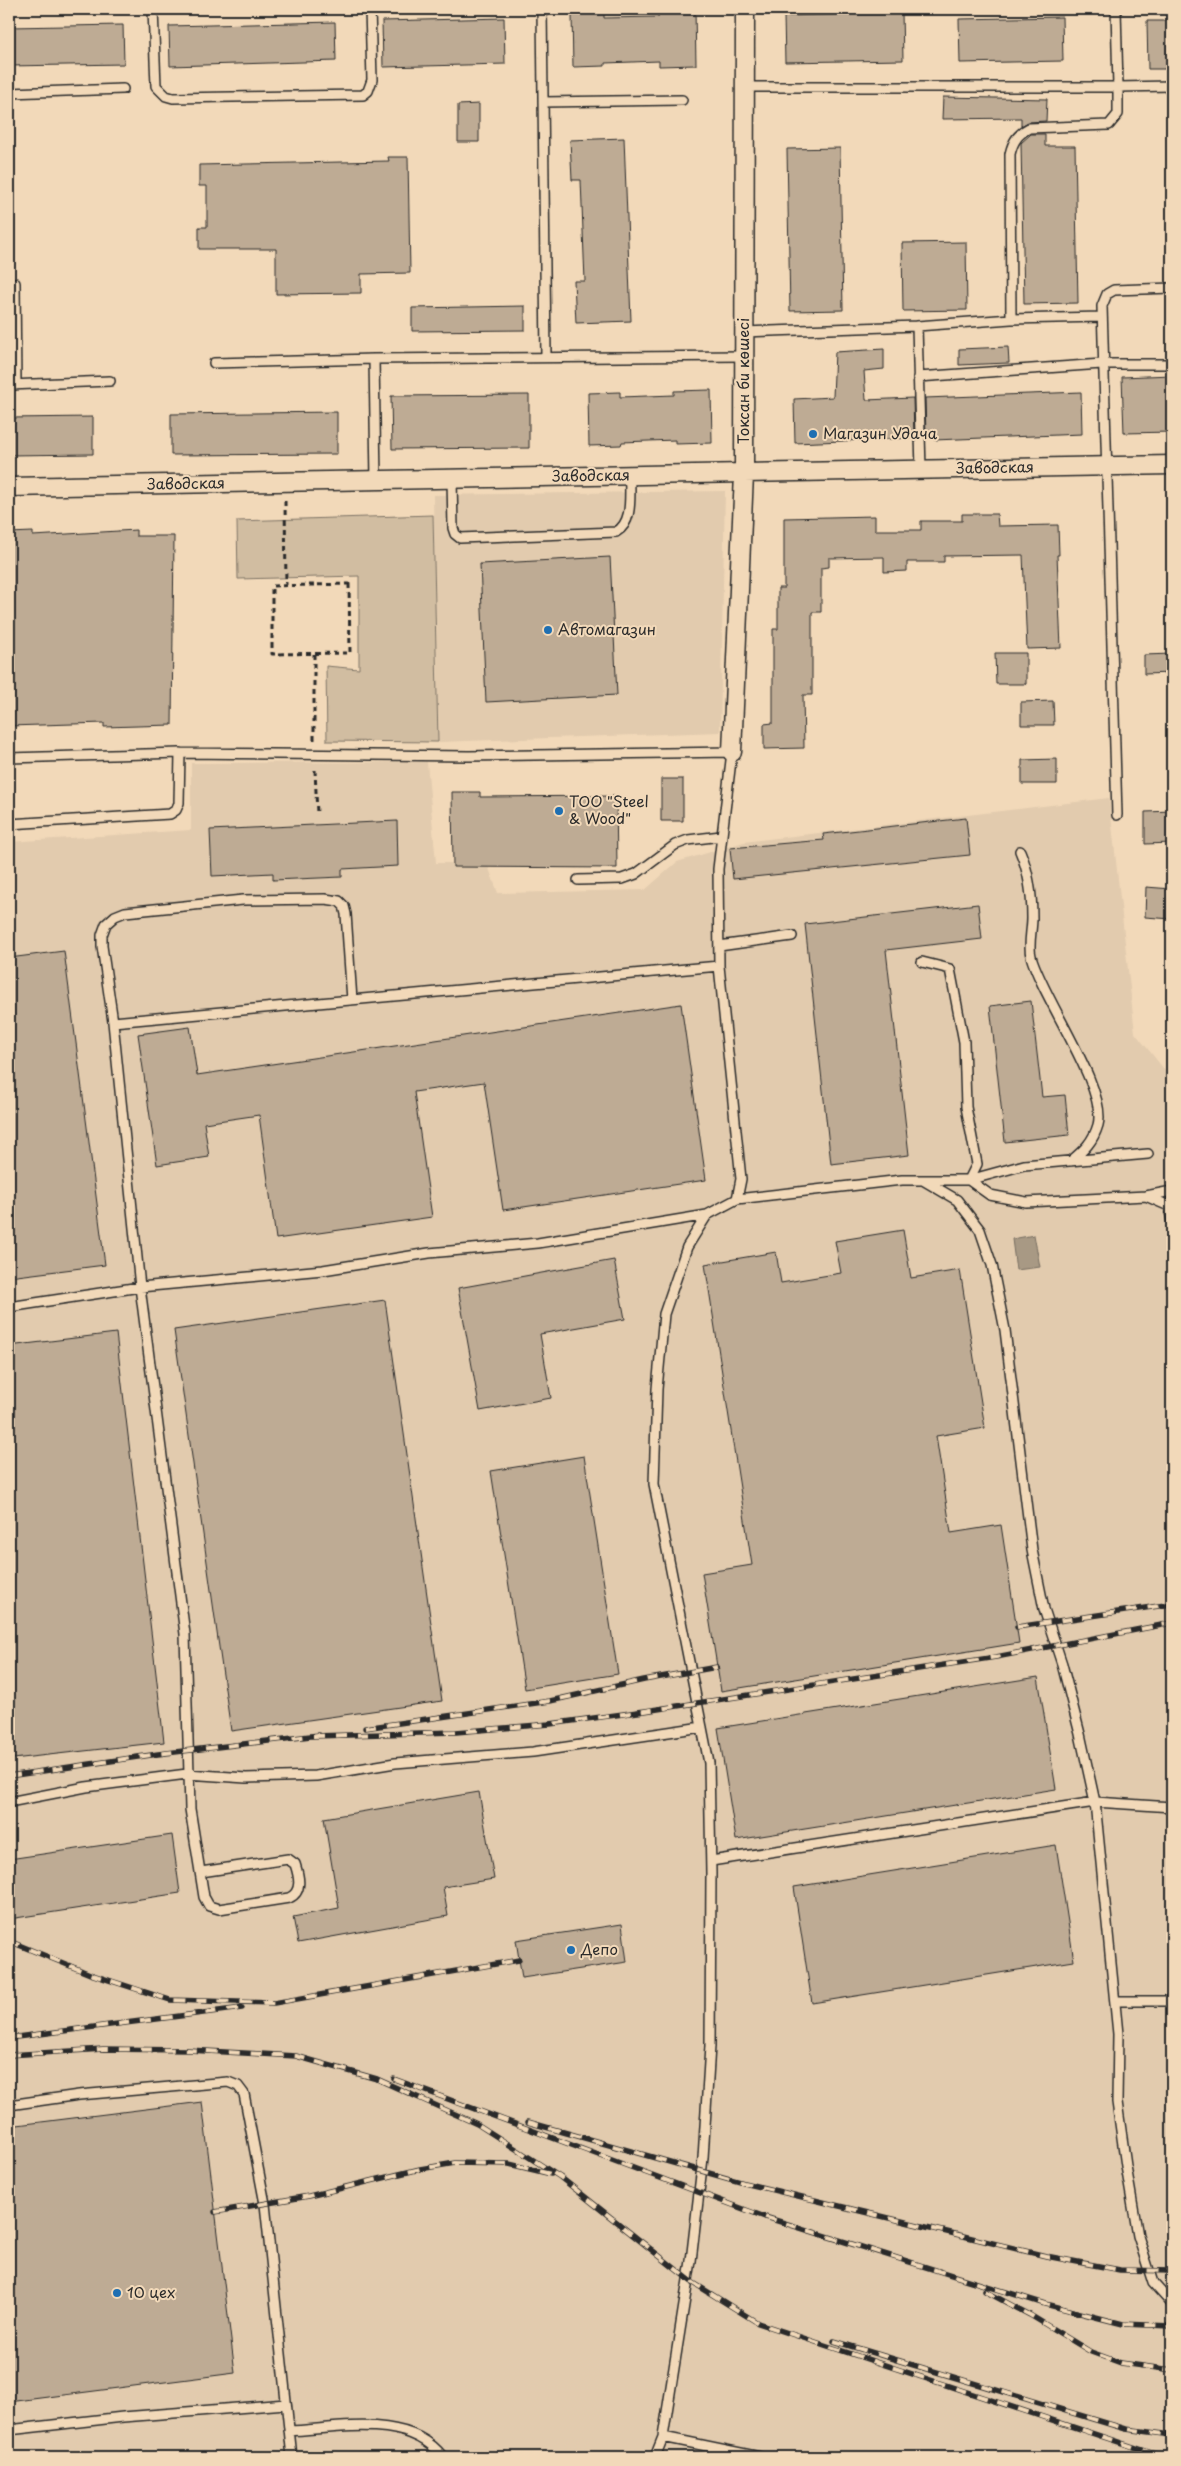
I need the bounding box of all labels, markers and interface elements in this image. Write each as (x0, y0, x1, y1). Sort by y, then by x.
street label: Токсан би көшесі (731, 318, 754, 444)
place label: Магазин Удача (823, 421, 938, 444)
marker: Магазин Удача (807, 428, 819, 440)
street label: Заводская (956, 454, 1034, 479)
street label: Заводская (552, 462, 630, 487)
street label: Заводская (147, 470, 225, 495)
place label: Автомагазин (558, 617, 656, 640)
marker: Автомагазин (542, 624, 554, 636)
place label: TOO "Steel & Wood" (569, 789, 649, 829)
marker: TOO "Steel & Wood" (553, 805, 565, 817)
place label: Депо (580, 1937, 618, 1960)
marker: Депо (565, 1944, 577, 1956)
place label: 10 цех (127, 2280, 175, 2303)
marker: 10 цех (111, 2287, 123, 2299)

